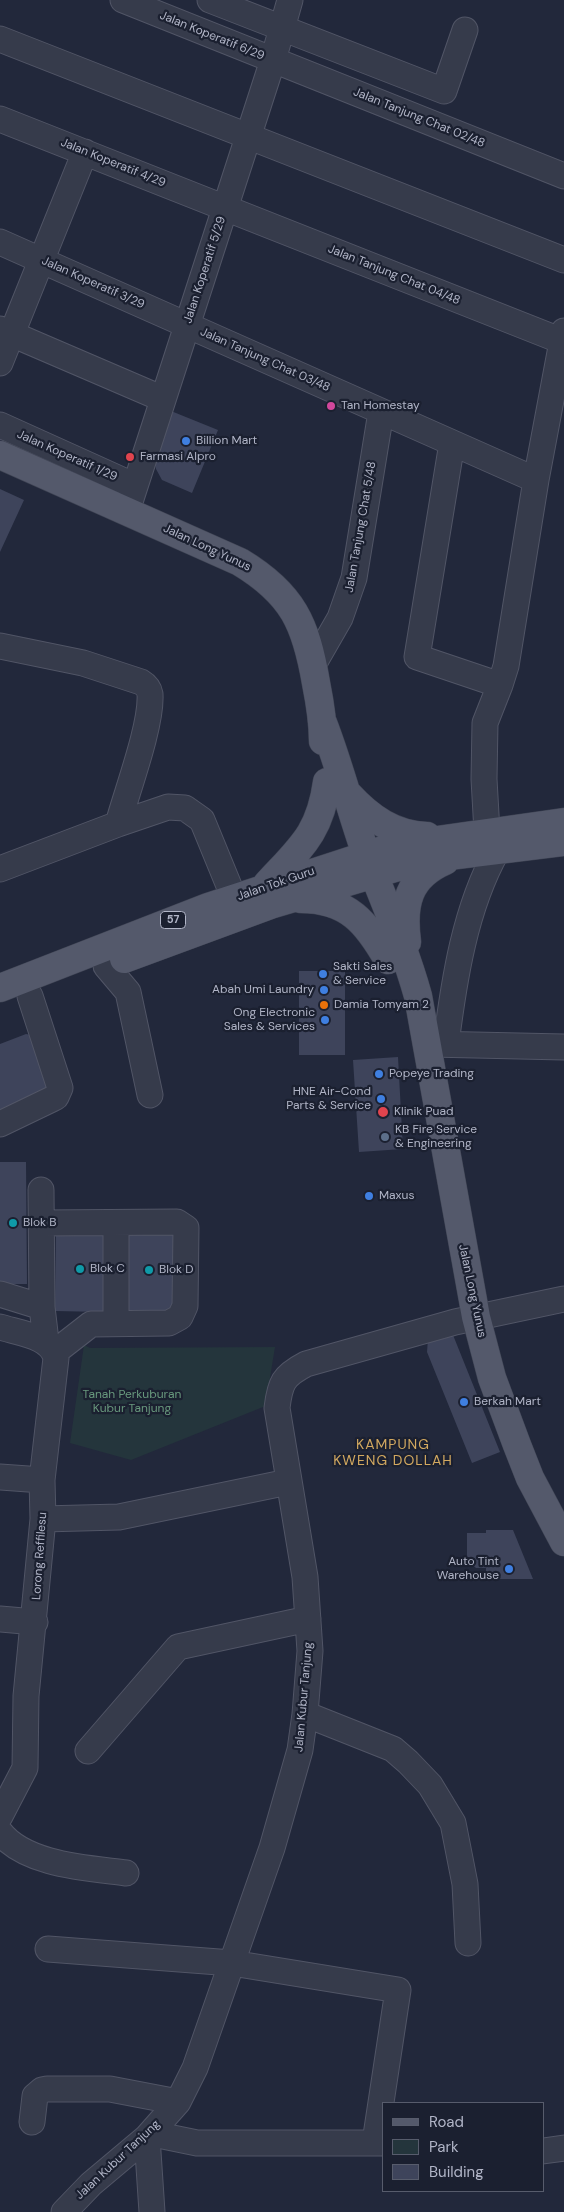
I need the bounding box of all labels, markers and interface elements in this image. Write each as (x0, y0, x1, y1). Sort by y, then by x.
street label: Jalan Koperatif 6/29 (158, 8, 266, 64)
street label: Jalan Tanjung Chat 02/48 (351, 85, 487, 151)
street label: Jalan Koperatif 4/29 (58, 135, 168, 191)
street label: Jalan Koperatif 5/29 (181, 215, 229, 325)
street label: Jalan Tanjung Chat 04/48 (326, 242, 462, 308)
street label: Jalan Koperatif 3/29 (39, 254, 147, 312)
street label: Jalan Tanjung Chat 03/48 (198, 325, 332, 395)
place label: Tan Homestay (341, 399, 420, 413)
marker: Tan Homestay (325, 400, 337, 412)
street label: Jalan Koperatif 1/29 (15, 427, 119, 485)
place label: Billion Mart (196, 434, 257, 448)
marker: Billion Mart (180, 435, 192, 447)
place label: Farmasi Alpro (140, 450, 216, 464)
marker: Farmasi Alpro (124, 451, 136, 463)
street label: Jalan Tanjung Chat 5/48 (342, 460, 380, 594)
street label: Jalan Long Yunus (161, 521, 253, 575)
street label: Jalan Tok Guru (235, 864, 317, 904)
road number: 57 (160, 912, 186, 928)
place label: Sakti Sales & Service (333, 960, 392, 988)
marker: Sakti Sales & Service (317, 968, 329, 980)
place label: Abah Umi Laundry (212, 983, 314, 997)
marker: Abah Umi Laundry (318, 984, 330, 996)
place label: Damia Tomyam 2 (334, 998, 429, 1012)
marker: Damia Tomyam 2 (318, 999, 330, 1011)
place label: Ong Electronic Sales & Services (224, 1006, 315, 1034)
marker: Ong Electronic Sales & Services (319, 1014, 331, 1026)
place label: Popeye Trading (389, 1067, 474, 1081)
marker: Popeye Trading (373, 1068, 385, 1080)
place label: HNE Air-Cond Parts & Service (286, 1085, 371, 1113)
marker: HNE Air-Cond Parts & Service (375, 1093, 387, 1105)
marker: Klinik Puad (376, 1105, 390, 1119)
place label: Klinik Puad (394, 1105, 453, 1119)
place label: KB Fire Service & Engineering (395, 1123, 477, 1151)
marker: KB Fire Service & Engineering (379, 1131, 391, 1143)
place label: Maxus (379, 1189, 414, 1203)
marker: Maxus (363, 1190, 375, 1202)
place label: Blok B (23, 1216, 57, 1230)
marker: Blok B (7, 1217, 19, 1229)
street label: Jalan Long Yunus (455, 1243, 489, 1339)
place label: Blok C (90, 1262, 125, 1276)
marker: Blok C (74, 1263, 86, 1275)
place label: Blok D (159, 1263, 194, 1277)
marker: Blok D (143, 1264, 155, 1276)
park label: Tanah Perkuburan Kubur Tanjung (83, 1388, 181, 1416)
place label: Berkah Mart (474, 1395, 541, 1409)
marker: Berkah Mart (458, 1396, 470, 1408)
district label: KAMPUNG KWENG DOLLAH (332, 1437, 454, 1470)
street label: Lorong Reffilesu (30, 1512, 50, 1600)
place label: Auto Tint Warehouse (437, 1555, 499, 1583)
marker: Auto Tint Warehouse (503, 1563, 515, 1575)
street label: Jalan Kubur Tanjung (292, 1642, 316, 1752)
legend (382, 2102, 544, 2192)
text: Road (429, 2112, 464, 2132)
street label: Jalan Kubur Tanjung (73, 2117, 163, 2203)
text: Park (429, 2137, 459, 2157)
text: Building (429, 2162, 484, 2182)

